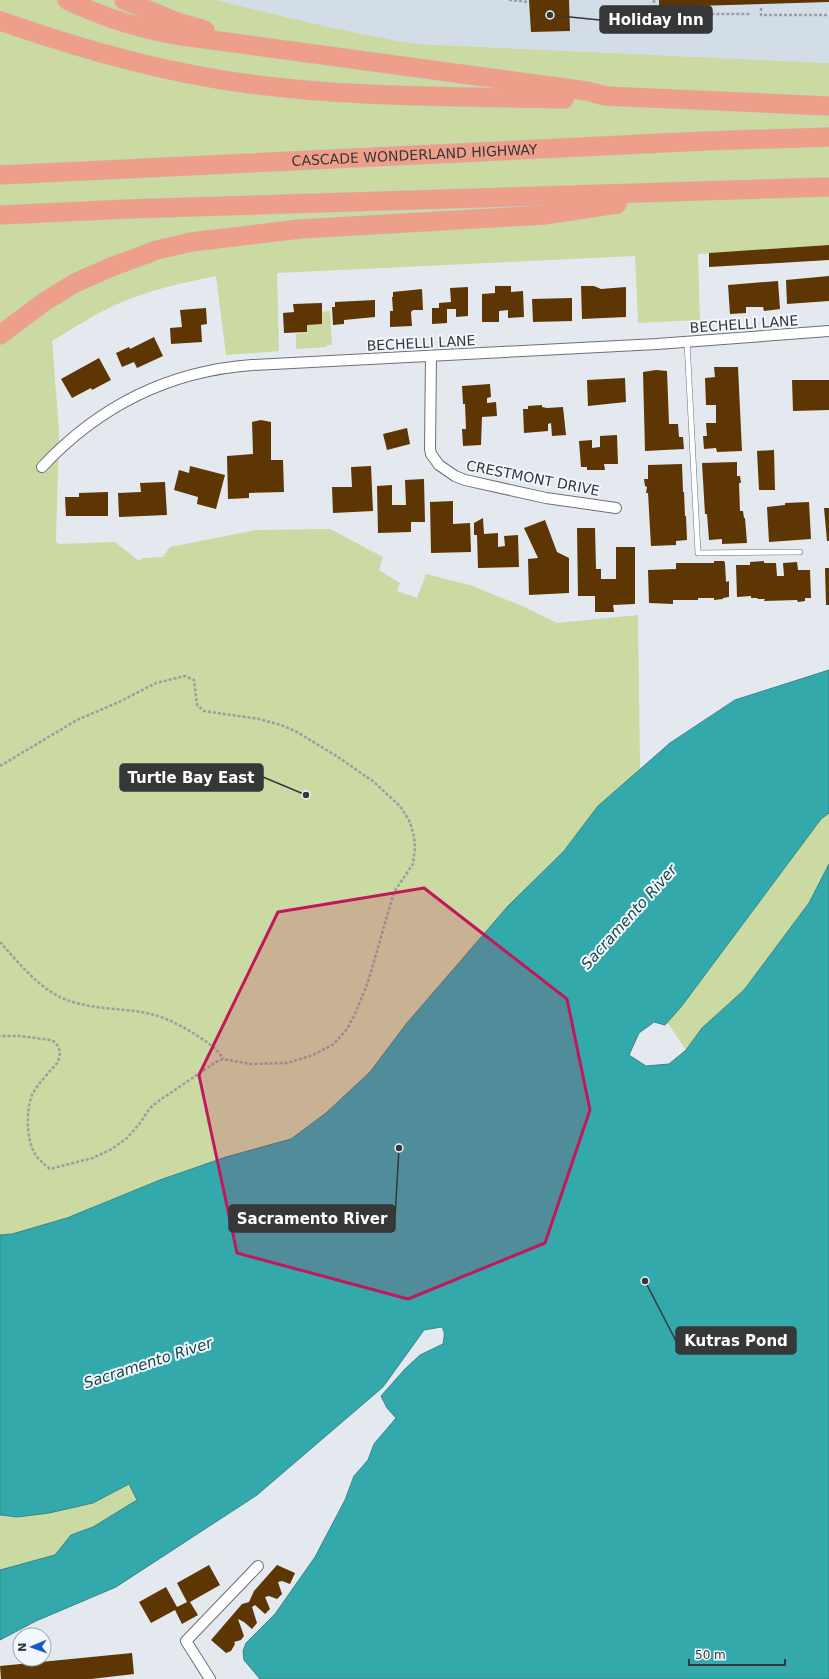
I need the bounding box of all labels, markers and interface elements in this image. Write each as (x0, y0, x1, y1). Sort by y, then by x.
callout: Holiday Inn (600, 6, 712, 33)
text: Holiday Inn (608, 11, 704, 29)
street label: CASCADE WONDERLAND HIGHWAY (291, 141, 538, 169)
street label: BECHELLI LANE (689, 312, 799, 336)
street label: BECHELLI LANE (366, 332, 476, 354)
street label: CRESTMONT DRIVE (465, 457, 601, 499)
callout: Turtle Bay East (120, 764, 263, 791)
text: Turtle Bay East (128, 769, 254, 787)
water label: Sacramento River (577, 860, 681, 973)
callout: Sacramento River (229, 1205, 395, 1232)
text: Sacramento River (237, 1210, 388, 1228)
callout: Kutras Pond (676, 1327, 796, 1354)
text: Kutras Pond (684, 1332, 788, 1350)
water label: Sacramento River (81, 1333, 215, 1392)
north arrow (12, 1627, 52, 1667)
scale bar (689, 1641, 785, 1667)
text: N (16, 1642, 29, 1652)
text: 50 m (695, 1648, 726, 1662)

